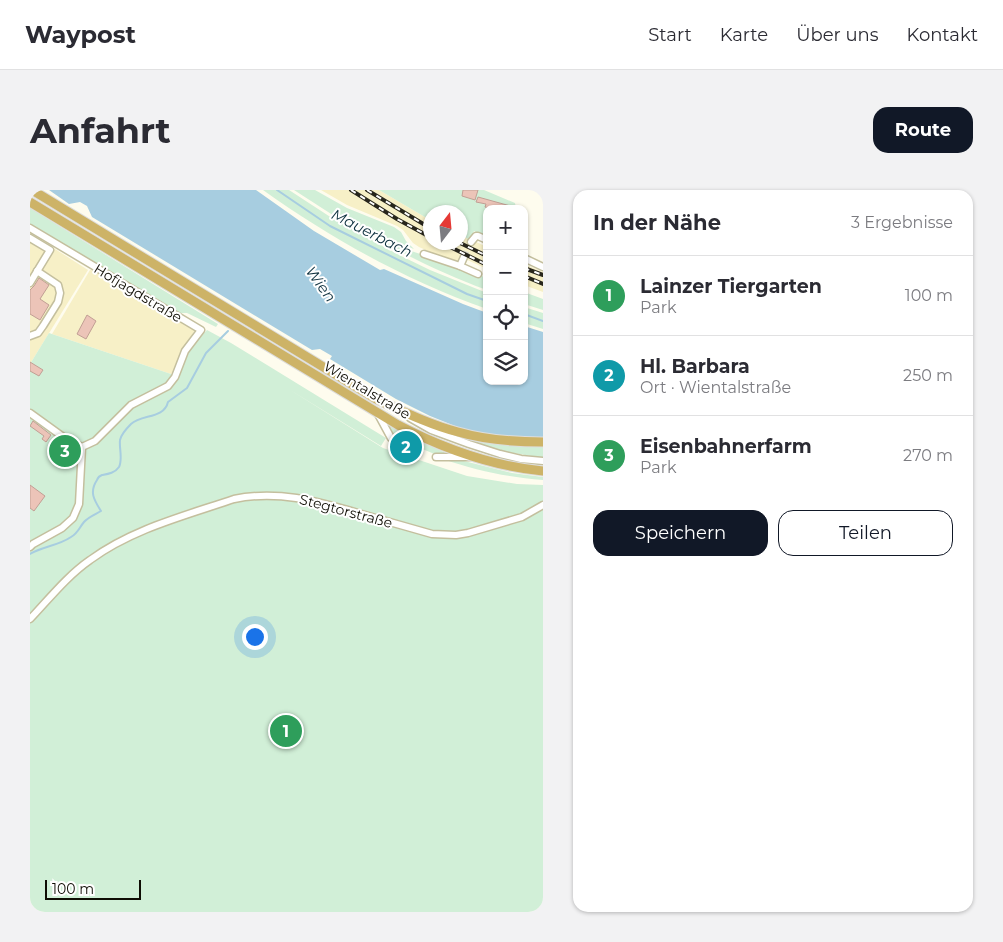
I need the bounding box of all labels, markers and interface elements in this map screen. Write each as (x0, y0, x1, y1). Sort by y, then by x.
text: Waypost (25, 20, 136, 49)
text: Start (648, 24, 692, 46)
text: Karte (720, 24, 768, 46)
text: Über uns (796, 24, 879, 46)
text: Kontakt (907, 24, 978, 46)
button: Route (873, 107, 973, 153)
text: Anfahrt (30, 109, 171, 152)
water label: Mauerbach (328, 204, 416, 262)
north arrow (423, 205, 468, 250)
map controls (483, 205, 528, 385)
button: + (483, 205, 528, 250)
text: In der Nähe (593, 210, 721, 235)
text: 3 Ergebnisse (851, 213, 953, 232)
button: − (483, 250, 528, 295)
street label: Hofjagdstraße (91, 260, 185, 326)
water label: Wien (302, 263, 340, 305)
text: Lainzer Tiergarten (640, 275, 822, 298)
text: 1 (606, 286, 612, 305)
text: 100 m (905, 286, 953, 305)
button: locate (483, 295, 528, 340)
text: Park (640, 298, 677, 317)
button: layers (483, 340, 528, 385)
text: Hl. Barbara (640, 355, 750, 378)
street label: Wientalstraße (320, 357, 414, 423)
text: 2 (604, 366, 614, 385)
text: 250 m (903, 366, 953, 385)
text: Ort · Wientalstraße (640, 378, 791, 397)
pin: 2 (390, 428, 422, 466)
pin: 3 (49, 432, 81, 470)
text: Eisenbahnerfarm (640, 435, 812, 458)
text: 3 (604, 446, 614, 465)
text: 270 m (903, 446, 953, 465)
text: Park (640, 458, 677, 477)
street label: Stegtorstraße (298, 490, 394, 532)
button: Speichern (593, 510, 768, 556)
button: Teilen (778, 510, 953, 556)
your location (242, 624, 268, 650)
pin: 1 (270, 712, 302, 750)
scale bar (45, 877, 141, 900)
text: 100 m (52, 880, 94, 898)

